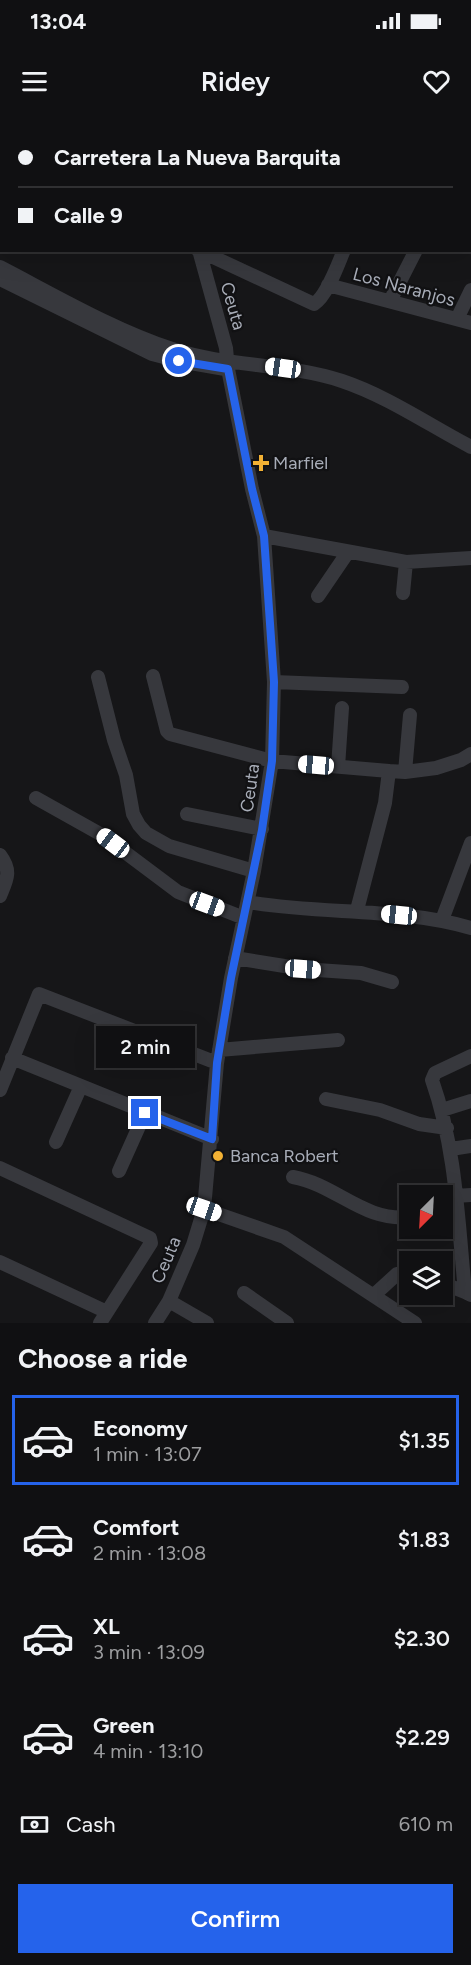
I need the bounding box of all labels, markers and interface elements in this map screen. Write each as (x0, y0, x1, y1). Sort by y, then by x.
text: 13:04 (30, 8, 86, 35)
icon: menu (18, 65, 51, 98)
text: Ridey (201, 65, 270, 98)
icon: heart (420, 65, 453, 98)
text: Carretera La Nueva Barquita (54, 144, 341, 171)
text: Calle 9 (54, 202, 123, 229)
street label: Los Naranjos (351, 263, 457, 311)
street label: Ceuta (216, 280, 250, 332)
route start (165, 347, 192, 374)
car (264, 357, 302, 379)
place label: Marfiel (273, 452, 328, 474)
marker: Marfiel (254, 456, 268, 470)
car (297, 754, 335, 776)
street label: Ceuta (236, 762, 264, 814)
car (93, 825, 133, 861)
car (187, 889, 227, 919)
car (380, 904, 418, 926)
car (284, 959, 322, 979)
callout: 2 min (96, 1026, 195, 1068)
text: 2 min (121, 1035, 170, 1059)
route end (131, 1099, 158, 1126)
place label: Banca Robert (230, 1145, 339, 1167)
marker: Banca Robert (211, 1149, 225, 1163)
north arrow (399, 1185, 453, 1239)
map controls (399, 1185, 453, 1305)
car (184, 1195, 224, 1223)
street label: Ceuta (146, 1233, 186, 1287)
button: layers (399, 1251, 453, 1305)
text: Choose a ride (18, 1342, 187, 1375)
icon: car (21, 1413, 75, 1467)
text: Economy (93, 1415, 188, 1442)
text: $1.35 (399, 1427, 450, 1454)
text: 1 min · 13:07 (93, 1442, 202, 1466)
icon: car (21, 1512, 75, 1566)
text: Comfort (93, 1514, 179, 1541)
text: $1.83 (398, 1526, 450, 1553)
text: 2 min · 13:08 (93, 1541, 206, 1565)
icon: car (21, 1611, 75, 1665)
text: XL (93, 1613, 120, 1640)
text: $2.30 (394, 1625, 450, 1652)
text: 3 min · 13:09 (93, 1640, 205, 1664)
icon: car (21, 1710, 75, 1764)
text: Green (93, 1712, 155, 1739)
text: $2.29 (395, 1724, 450, 1751)
text: 4 min · 13:10 (93, 1739, 203, 1763)
icon: cash (18, 1808, 51, 1841)
text: Cash (66, 1811, 116, 1838)
text: 610 m (399, 1812, 453, 1836)
button: Confirm (18, 1884, 453, 1953)

